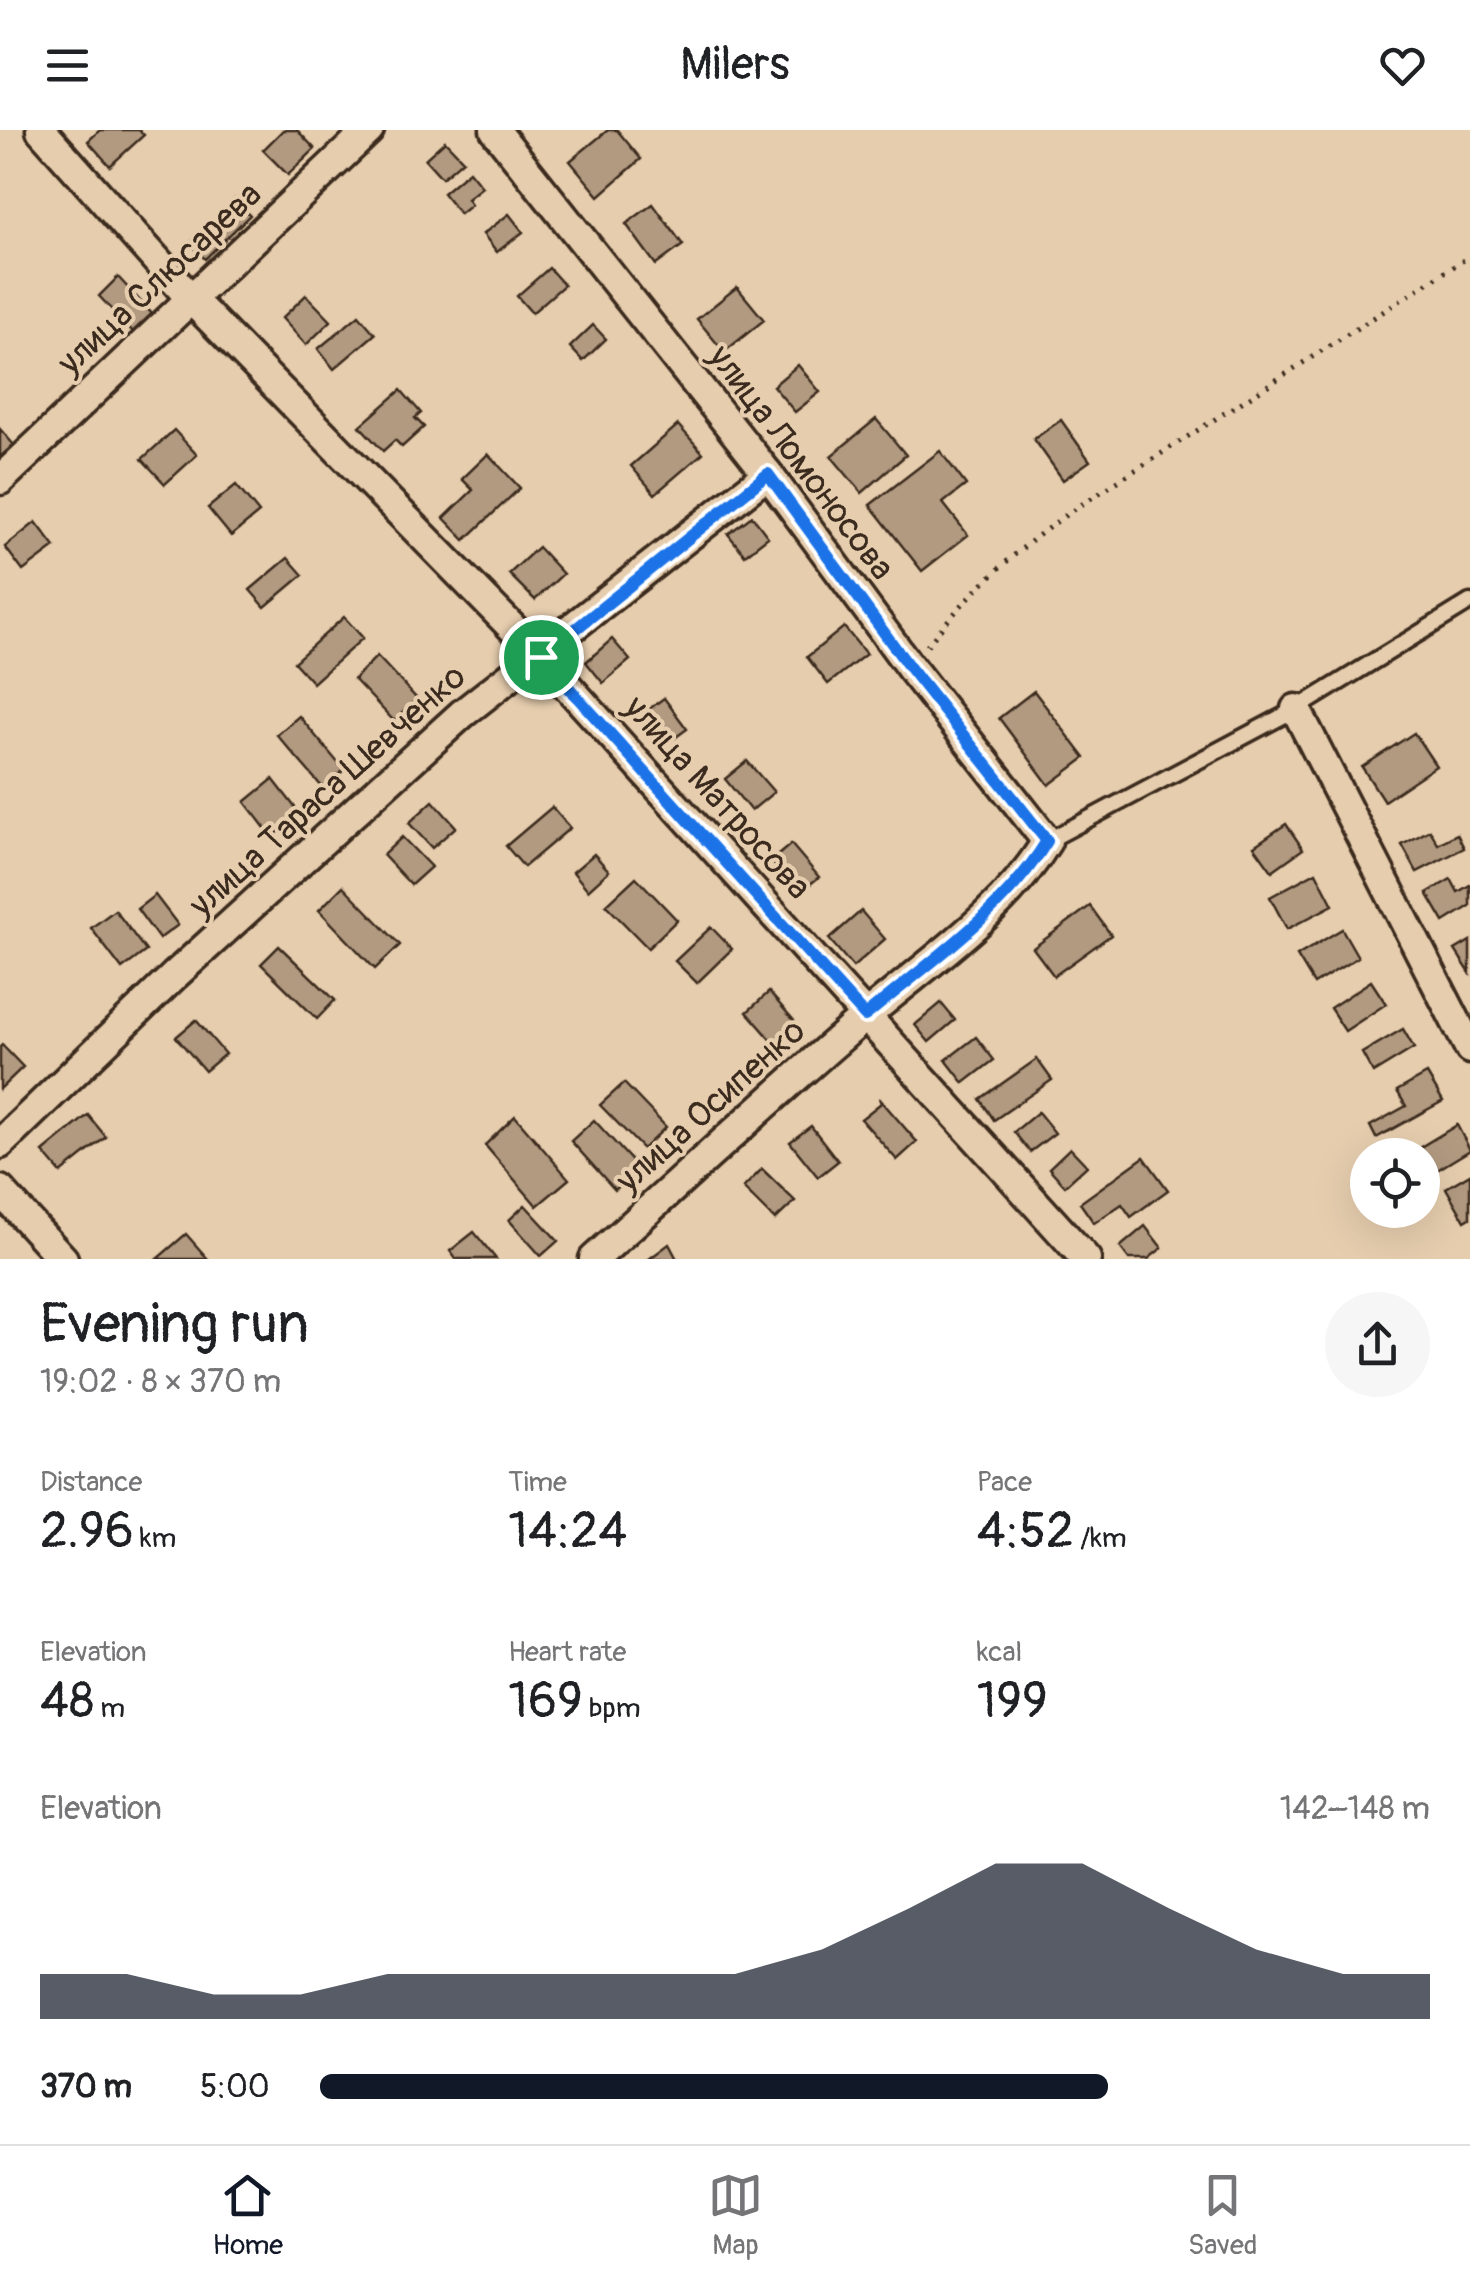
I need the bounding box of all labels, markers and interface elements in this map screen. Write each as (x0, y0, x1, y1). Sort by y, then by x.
text: Milers (680, 37, 790, 93)
icon: menu (40, 38, 95, 93)
icon: heart (1375, 38, 1430, 93)
street label: улица Слюсарева (48, 173, 271, 385)
street label: улица Ломоносова (698, 336, 904, 589)
pin (499, 615, 584, 700)
icon: arrive (514, 630, 569, 685)
street label: улица Тараса Шевченко (179, 655, 475, 927)
street label: улица Матросова (614, 686, 820, 909)
street label: улица Осипенко (606, 1009, 814, 1203)
map controls (1350, 1138, 1440, 1228)
button: locate (1350, 1138, 1440, 1228)
text: Evening run (40, 1290, 309, 1359)
button: share (1325, 1292, 1430, 1397)
text: 19:02 · 8 × 370 m (40, 1362, 281, 1402)
text: Distance (40, 1465, 142, 1500)
text: Time (508, 1465, 567, 1500)
text: Pace (977, 1465, 1032, 1500)
text: 2.96 (40, 1500, 134, 1563)
text: 14:24 (508, 1500, 627, 1563)
text: 4:52 (977, 1500, 1074, 1563)
text: km (134, 1521, 176, 1556)
text: /km (1074, 1521, 1127, 1556)
text: Elevation (40, 1635, 147, 1670)
text: Heart rate (508, 1635, 626, 1670)
text: kcal (977, 1635, 1022, 1670)
text: 48 (40, 1670, 94, 1733)
text: 169 (508, 1670, 583, 1733)
text: 199 (977, 1670, 1048, 1733)
text: m (94, 1691, 125, 1726)
text: bpm (583, 1691, 641, 1726)
text: Elevation (40, 1789, 162, 1829)
text: 142–148 m (1280, 1789, 1430, 1829)
text: 370 m (40, 2067, 132, 2107)
text: 5:00 (200, 2067, 270, 2107)
tab: Home (212, 2168, 283, 2263)
tab: Map (708, 2168, 763, 2263)
tab: Saved (1188, 2168, 1257, 2263)

